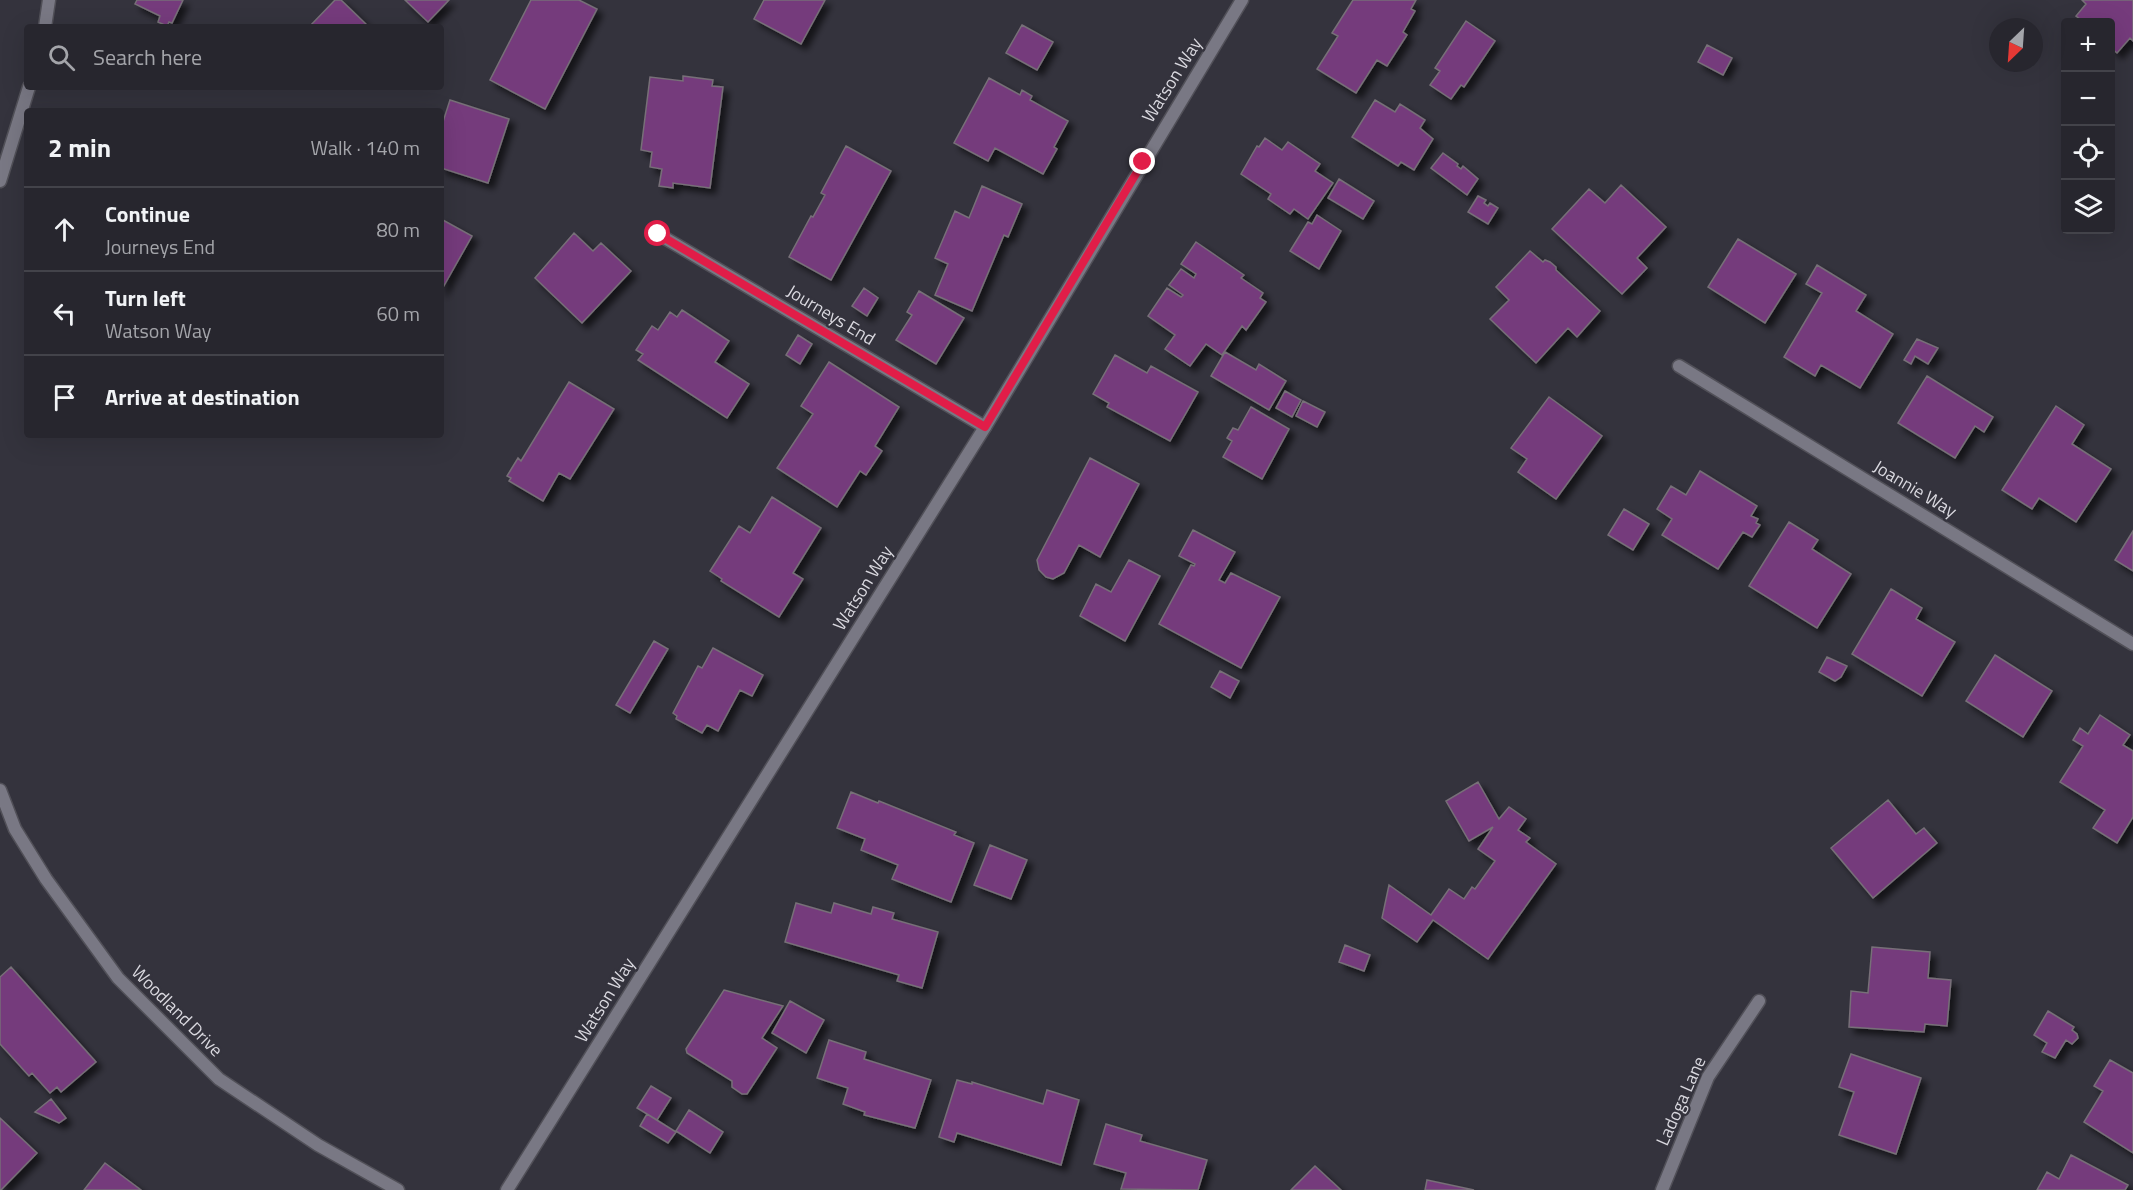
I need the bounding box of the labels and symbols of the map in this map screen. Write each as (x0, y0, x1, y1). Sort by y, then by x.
north arrow (1989, 18, 2043, 72)
street label: Watson Way (1135, 32, 1209, 128)
route end (1129, 148, 1155, 174)
route start (644, 220, 670, 246)
street label: Journeys End (782, 277, 881, 352)
street label: Joannie Way (1868, 453, 1962, 524)
street label: Watson Way (826, 540, 900, 636)
street label: Watson Way (568, 952, 642, 1048)
street label: Woodland Drive (125, 959, 229, 1063)
street label: Ladoga Lane (1649, 1052, 1712, 1150)

